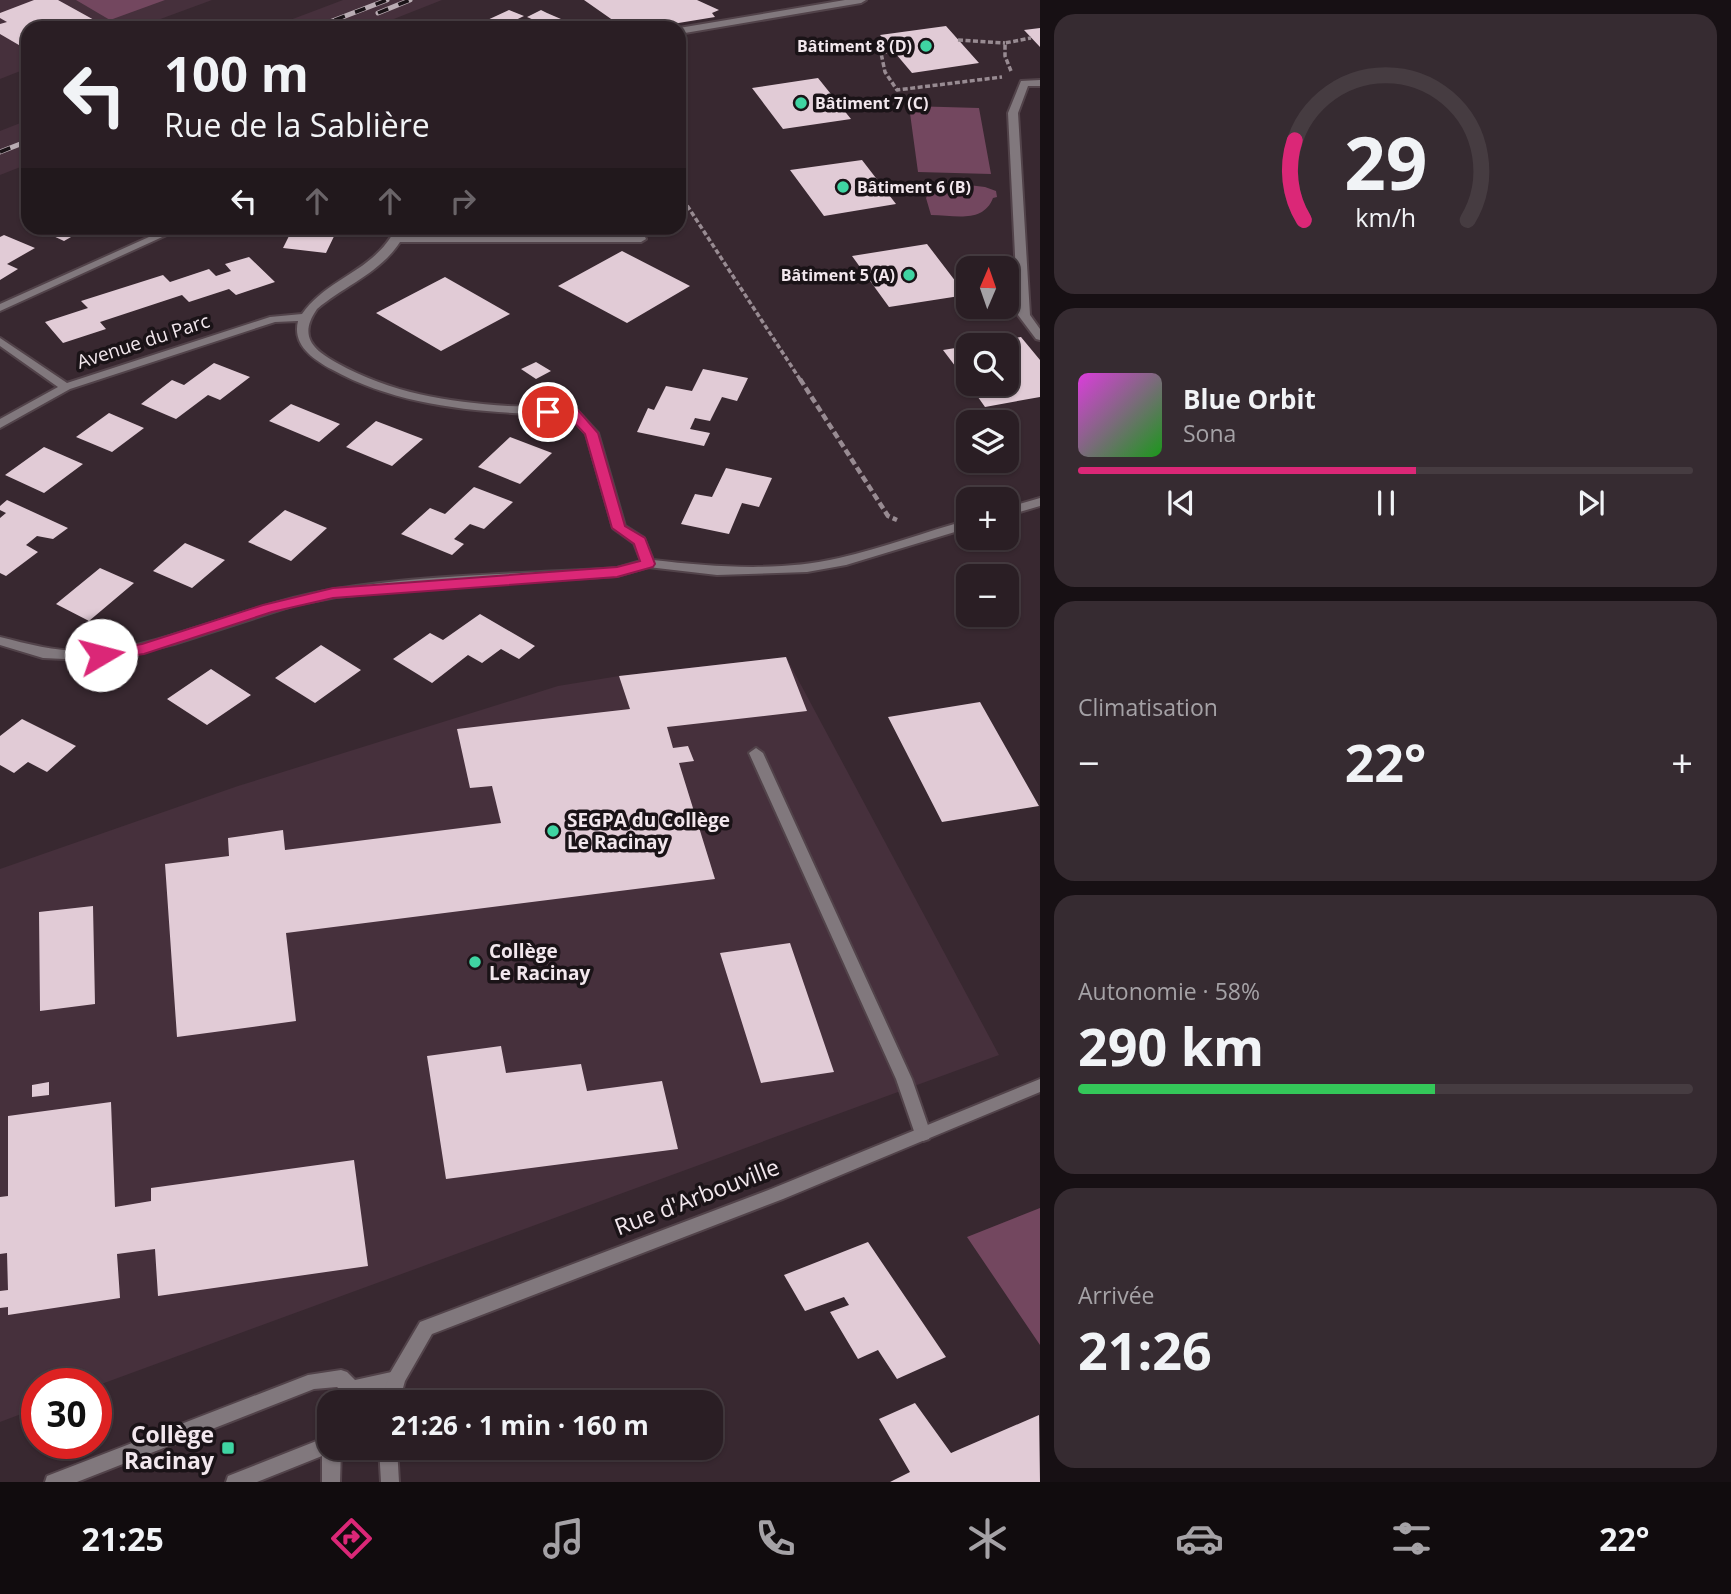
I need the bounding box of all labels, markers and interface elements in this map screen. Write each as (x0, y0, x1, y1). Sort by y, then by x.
place label: Bâtiment 8 (D) (797, 35, 912, 57)
marker: Bâtiment 8 (D) (918, 38, 934, 54)
text: 100 m (164, 40, 309, 106)
icon: left (49, 49, 140, 140)
place label: Bâtiment 7 (C) (815, 92, 928, 114)
marker: Bâtiment 7 (C) (793, 95, 809, 111)
text: Rue de la Sablière (164, 103, 430, 146)
text: 29 (1344, 112, 1427, 211)
place label: Bâtiment 6 (B) (857, 176, 971, 198)
marker: Bâtiment 6 (B) (835, 179, 851, 195)
icon: left (225, 182, 263, 220)
icon: ahead (298, 182, 336, 220)
icon: ahead (371, 182, 409, 220)
icon: right (444, 182, 482, 220)
text: km/h (1355, 200, 1416, 234)
north arrow (956, 256, 1018, 318)
map controls (956, 256, 1019, 627)
place label: Bâtiment 5 (A) (781, 264, 895, 286)
marker: Bâtiment 5 (A) (901, 267, 917, 283)
street label: Avenue du Parc (73, 307, 213, 375)
button: search (956, 333, 1019, 396)
text: Blue Orbit (1183, 381, 1316, 417)
pin (518, 382, 578, 442)
icon: arrive (529, 393, 567, 431)
button: layers (956, 410, 1019, 473)
text: Sona (1183, 417, 1236, 449)
icon: previous (1162, 484, 1200, 522)
icon: pause (1367, 484, 1405, 522)
icon: next (1572, 484, 1610, 522)
button: + (956, 487, 1019, 550)
button: − (956, 564, 1019, 627)
position arrow (64, 618, 138, 692)
text: Climatisation (1078, 691, 1218, 723)
text: 22° (1345, 726, 1426, 797)
text: − (1078, 736, 1100, 788)
text: + (1671, 736, 1693, 788)
place label: SEGPA du Collège Le Racinay (567, 807, 730, 855)
marker: SEGPA du Collège Le Racinay (545, 823, 561, 839)
place label: Collège Le Racinay (489, 938, 590, 986)
marker: Collège Le Racinay (467, 954, 483, 970)
text: Autonomie · 58% (1078, 975, 1260, 1007)
text: 290 km (1078, 1010, 1264, 1081)
street label: Rue d'Arbouville (610, 1150, 784, 1242)
text: Arrivée (1078, 1279, 1154, 1311)
text: 21:26 (1078, 1314, 1212, 1385)
speed limit sign: 30 (21, 1368, 112, 1459)
text: 21:26 · 1 min · 160 m (391, 1407, 649, 1443)
place label: Collège Racinay (124, 1418, 215, 1476)
marker: Collège Racinay (220, 1440, 236, 1456)
icon: directions (327, 1514, 376, 1563)
icon: music (539, 1514, 588, 1563)
icon: phone (751, 1514, 800, 1563)
icon: climate (963, 1514, 1012, 1563)
icon: car (1175, 1514, 1224, 1563)
icon: filters (1387, 1514, 1436, 1563)
text: 21:25 (82, 1517, 164, 1560)
text: 22° (1599, 1517, 1649, 1560)

